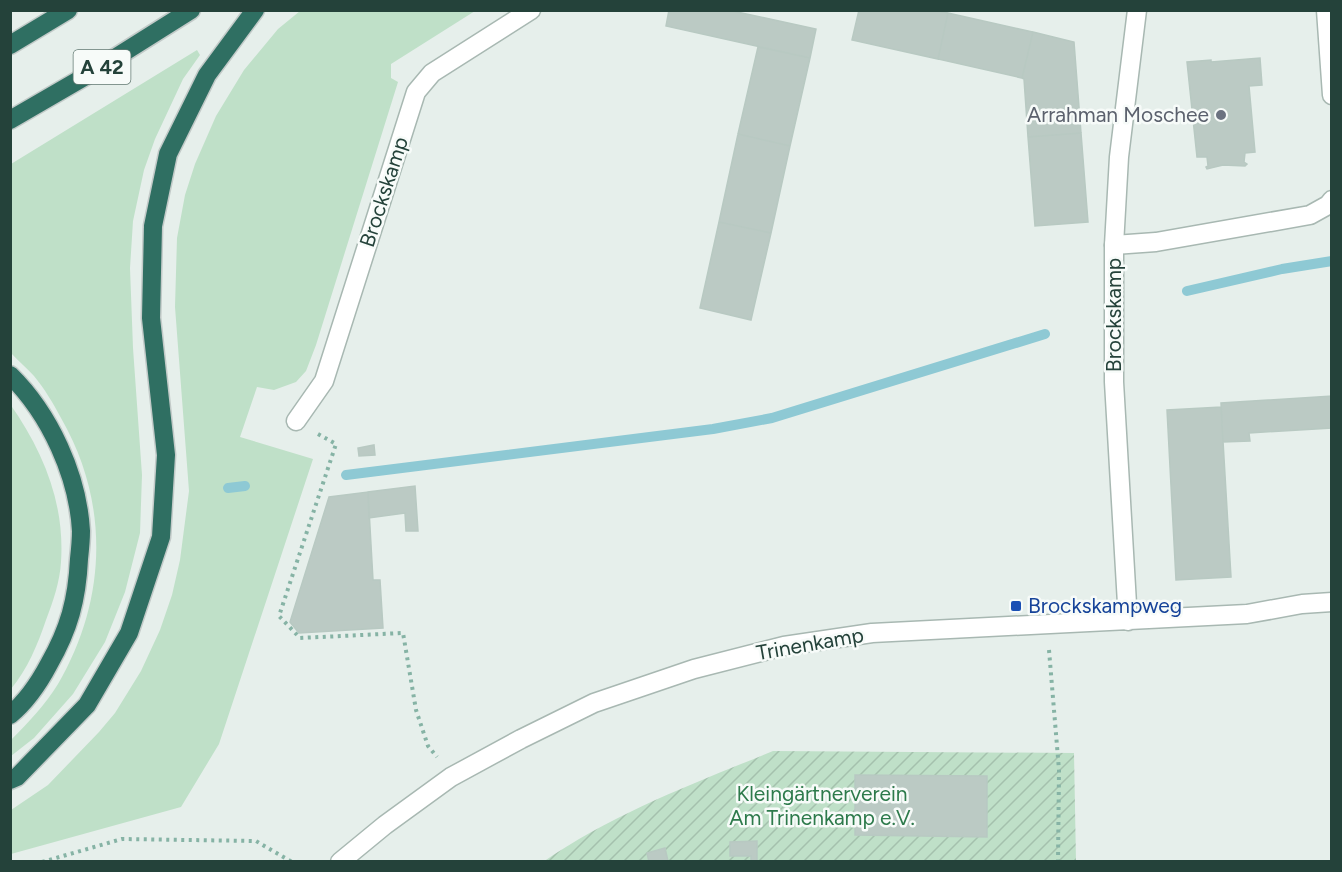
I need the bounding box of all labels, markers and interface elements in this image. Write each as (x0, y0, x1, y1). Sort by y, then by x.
road number: A 42 (74, 50, 130, 84)
place label: Arrahman Moschee (1027, 102, 1209, 127)
marker: Arrahman Moschee (1214, 108, 1228, 122)
street label: Brockskamp (354, 134, 413, 250)
street label: Brockskamp (1101, 258, 1126, 372)
place label: Brockskampweg (1028, 593, 1182, 618)
marker: Brockskampweg (1009, 599, 1023, 613)
street label: Trinenkamp (754, 622, 865, 665)
park label: Kleingärtnerverein Am Trinenkamp e.V. (729, 781, 915, 830)

